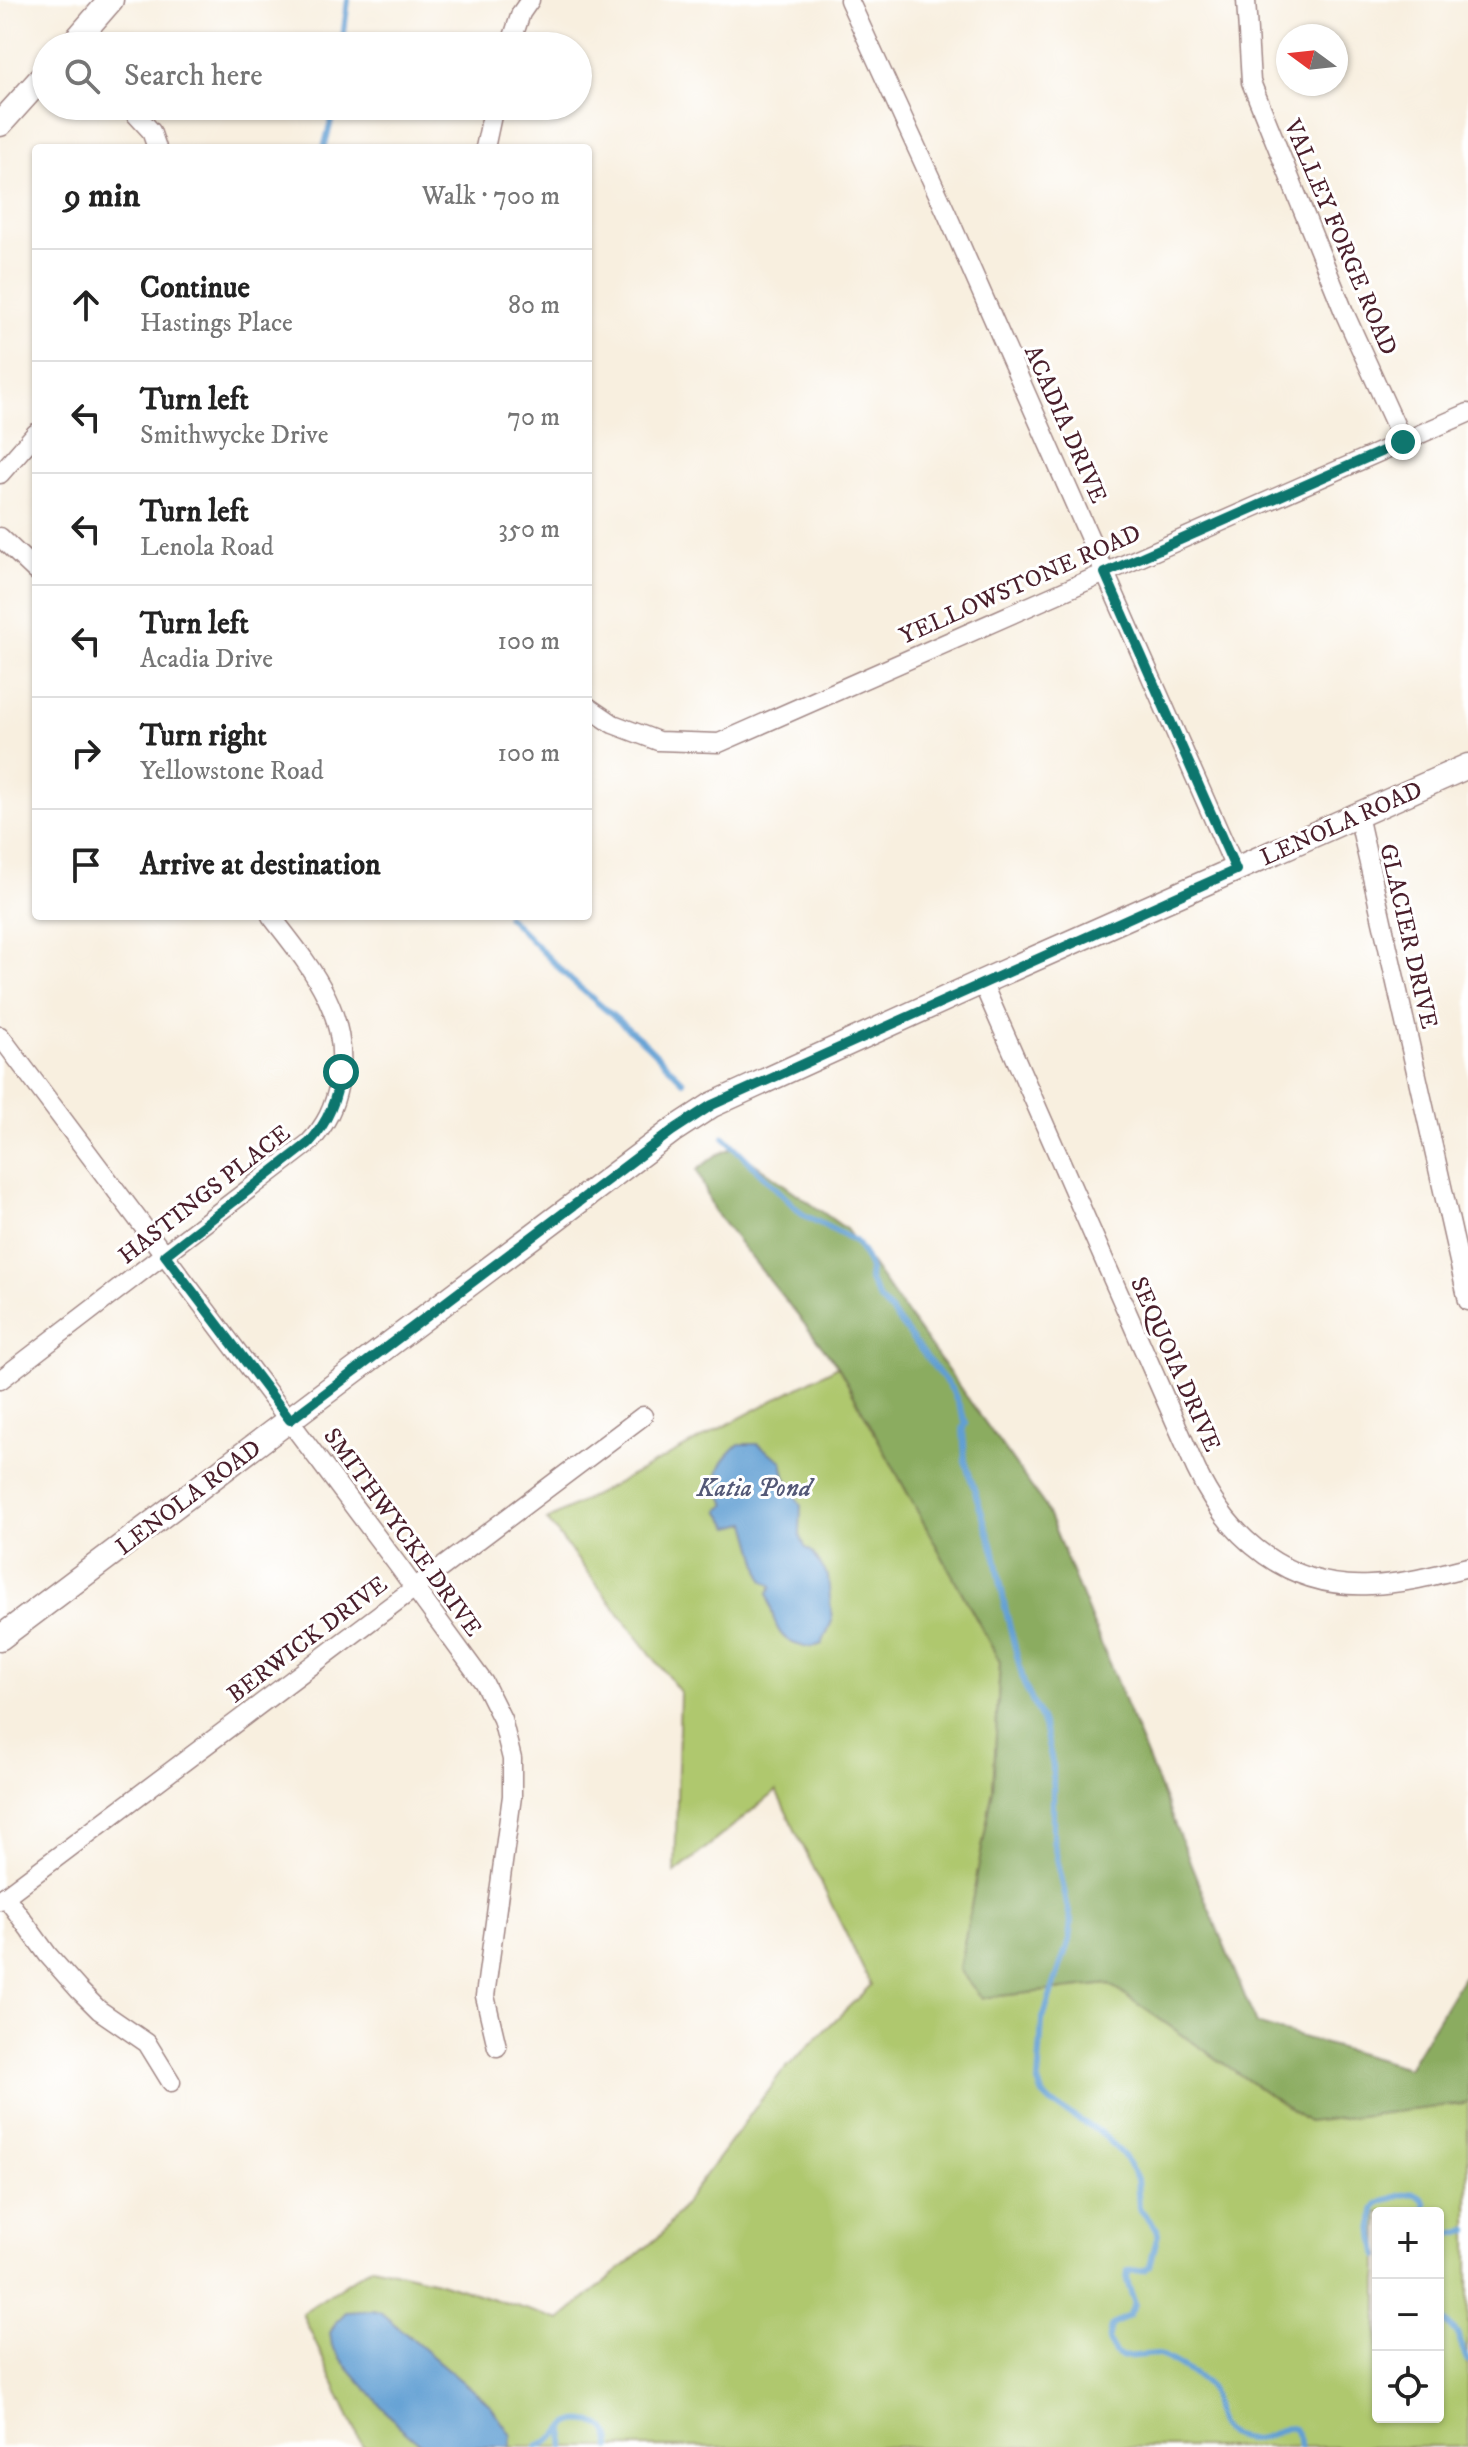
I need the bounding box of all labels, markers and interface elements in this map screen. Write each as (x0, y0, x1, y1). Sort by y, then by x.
north arrow (1276, 24, 1348, 96)
search box (32, 32, 592, 120)
icon: search (60, 54, 104, 98)
text: Search here (124, 58, 263, 95)
street label: VALLEY FORGE ROAD (1276, 114, 1403, 360)
text: 9 min (64, 175, 140, 217)
text: Walk · 700 m (422, 180, 560, 213)
text: Continue (140, 270, 250, 307)
icon: ahead (64, 283, 108, 327)
text: 80 m (508, 289, 560, 322)
text: Hastings Place (140, 307, 293, 340)
street label: ACADIA DRIVE (1017, 341, 1113, 508)
text: Turn left (140, 382, 249, 419)
icon: left (64, 395, 108, 439)
text: 70 m (507, 401, 560, 434)
text: Smithwycke Drive (140, 419, 328, 452)
route end (1385, 424, 1421, 460)
text: Turn left (140, 494, 249, 531)
icon: left (64, 507, 108, 551)
text: 350 m (498, 513, 560, 546)
street label: YELLOWSTONE ROAD (895, 518, 1146, 652)
text: Lenola Road (140, 531, 274, 564)
text: Turn left (140, 606, 249, 643)
icon: left (64, 619, 108, 663)
text: 100 m (497, 625, 560, 658)
text: Acadia Drive (140, 643, 273, 676)
text: Turn right (140, 718, 267, 755)
icon: right (64, 731, 108, 775)
text: 100 m (497, 737, 560, 770)
text: Yellowstone Road (140, 755, 324, 788)
street label: LENOLA ROAD (1256, 775, 1427, 873)
street label: GLACIER DRIVE (1372, 841, 1444, 1032)
icon: arrive (64, 843, 108, 887)
text: Arrive at destination (140, 847, 381, 884)
route start (323, 1054, 359, 1090)
street label: HASTINGS PLACE (113, 1118, 296, 1271)
street label: SEQUOIA DRIVE (1123, 1272, 1227, 1457)
street label: SMITHWYCKE DRIVE (316, 1422, 488, 1643)
street label: LENOLA ROAD (110, 1433, 267, 1562)
water label: Katia Pond (696, 1472, 815, 1505)
street label: BERWICK DRIVE (222, 1570, 394, 1710)
map controls (1372, 2207, 1444, 2423)
button: + (1372, 2207, 1444, 2279)
button: − (1372, 2279, 1444, 2351)
button: locate (1372, 2351, 1444, 2423)

